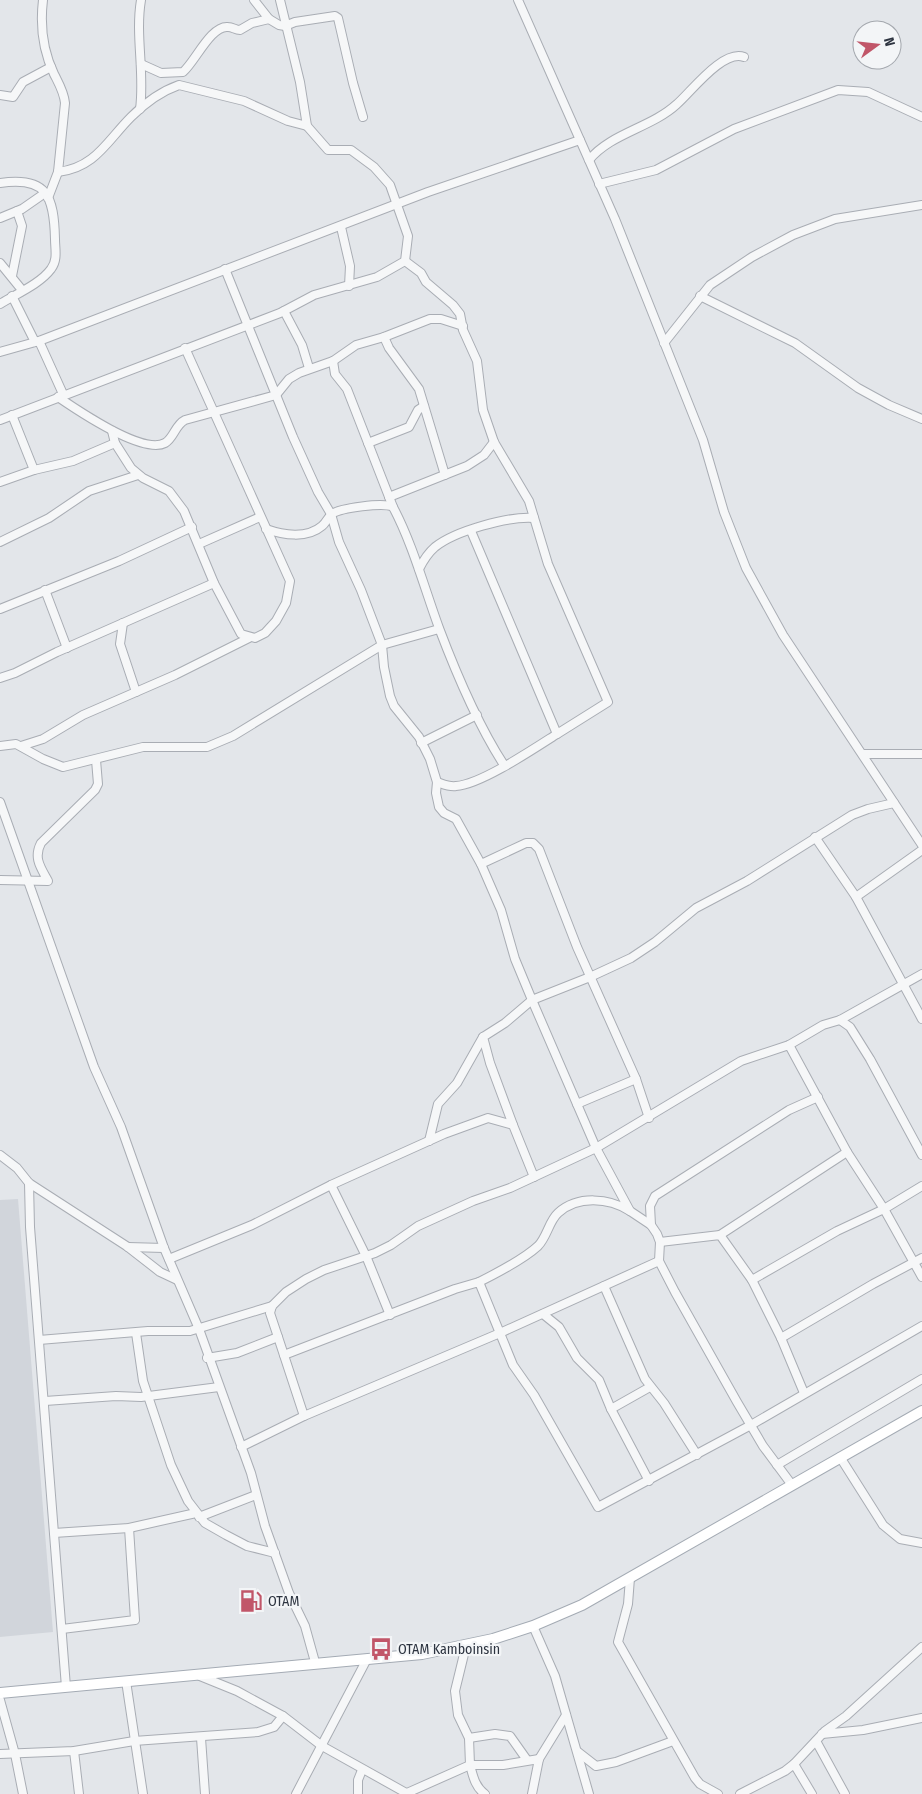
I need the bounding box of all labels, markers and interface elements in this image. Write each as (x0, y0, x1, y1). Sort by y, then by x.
north arrow (852, 20, 902, 70)
text: N (880, 36, 898, 48)
fuel station icon: OTAM (238, 1588, 264, 1614)
place label: OTAM (268, 1593, 299, 1610)
bus stop icon: OTAM Kamboinsin (368, 1636, 394, 1662)
place label: OTAM Kamboinsin (398, 1641, 500, 1658)

